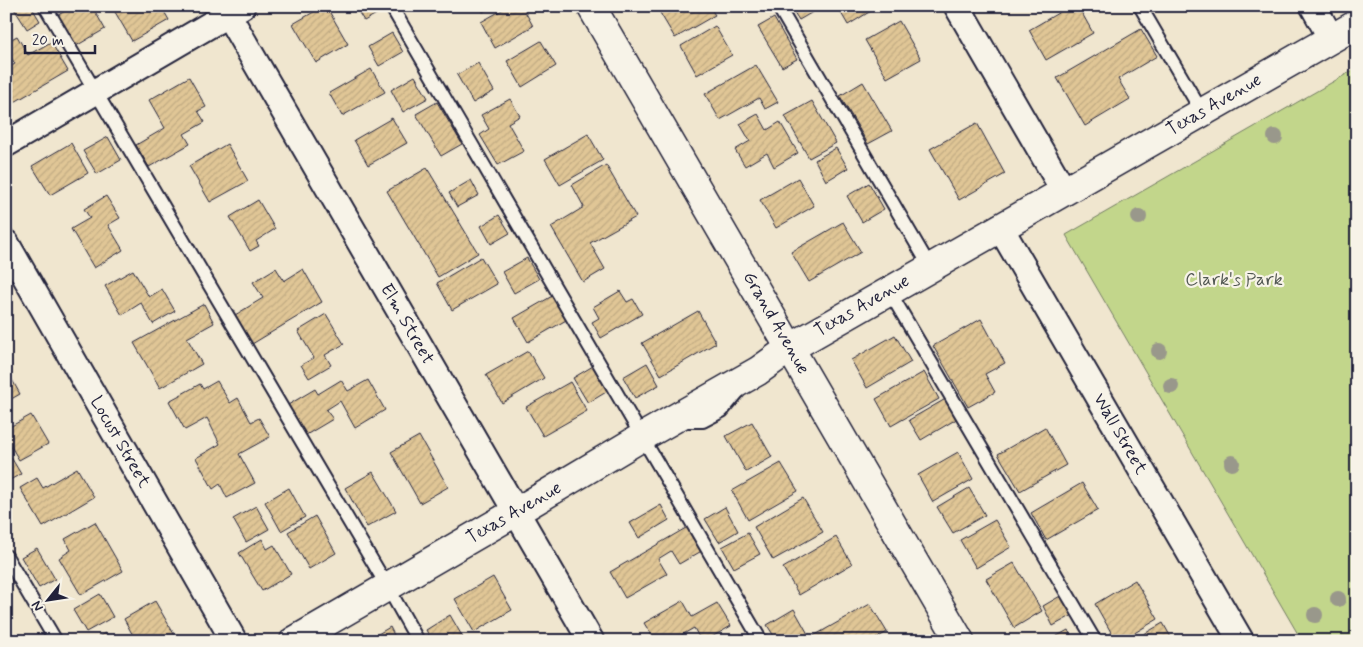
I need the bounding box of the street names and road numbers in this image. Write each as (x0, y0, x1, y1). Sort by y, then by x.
street label: Texas Avenue (1162, 68, 1266, 142)
street label: Grand Avenue (737, 267, 815, 379)
street label: Texas Avenue (810, 269, 914, 343)
street label: Elm Street (374, 279, 440, 369)
street label: Wall Street (1087, 389, 1153, 479)
street label: Locust Street (84, 392, 156, 493)
street label: Texas Avenue (462, 476, 566, 550)

